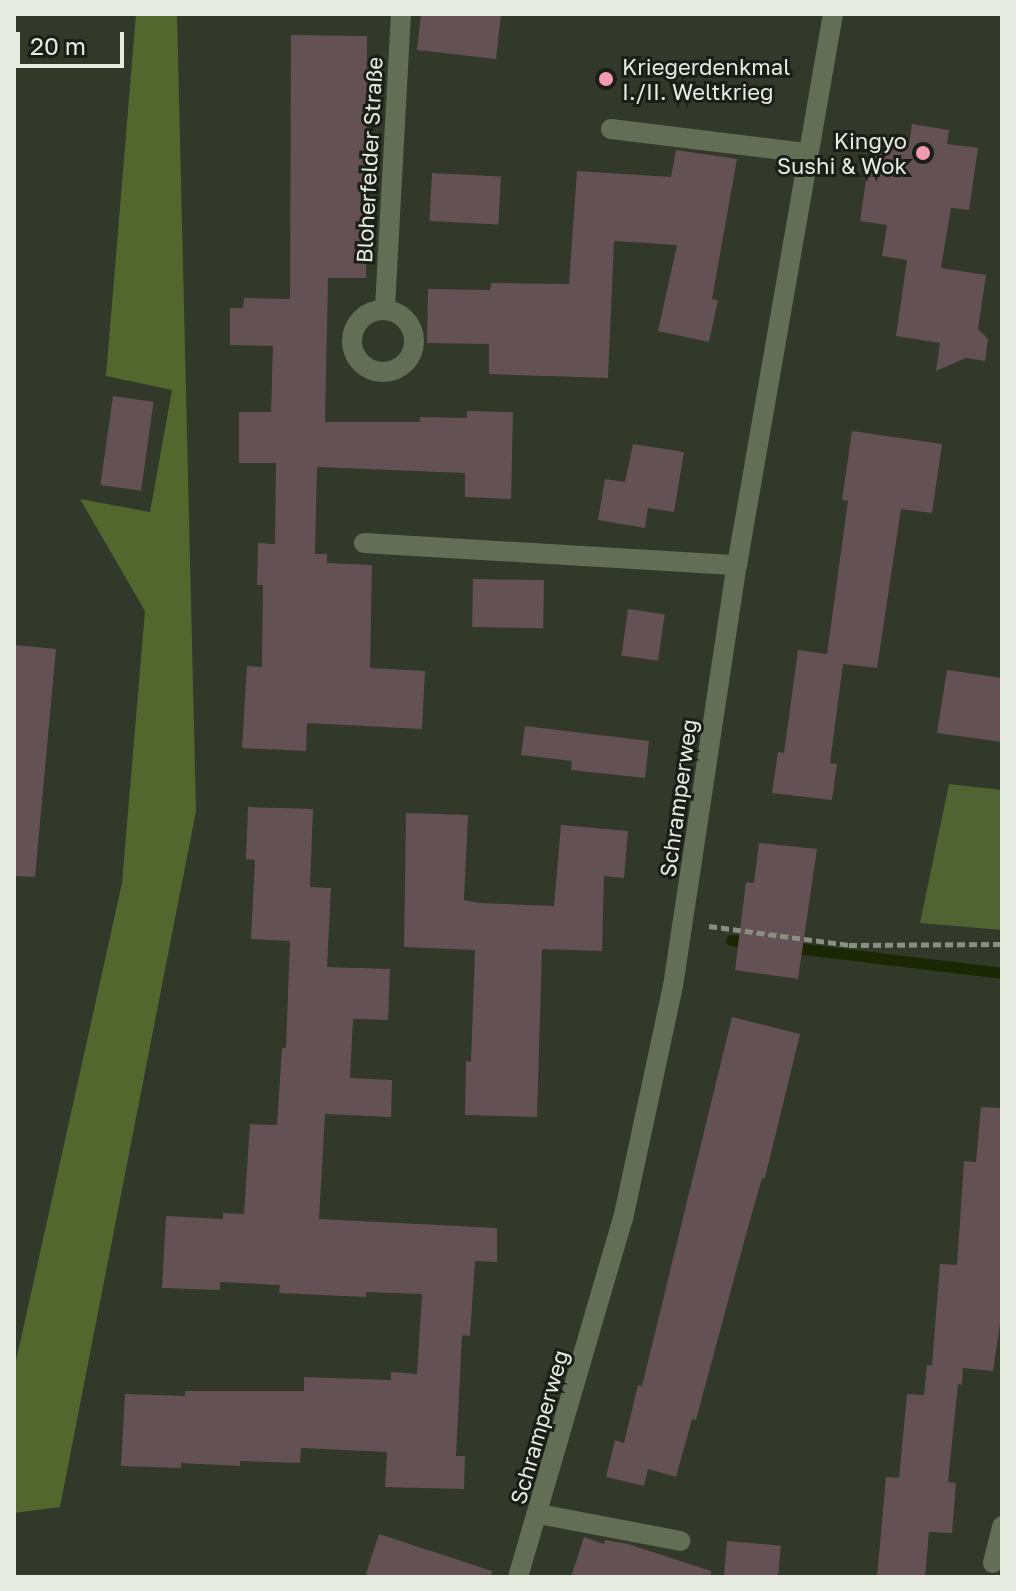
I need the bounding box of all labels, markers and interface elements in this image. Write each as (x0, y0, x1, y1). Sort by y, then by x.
scale bar (20, 16, 128, 66)
text: 20 m (30, 31, 86, 60)
place label: Kriegerdenkmal I./II. Weltkrieg (622, 53, 790, 104)
street label: Bloherfelder Straße (350, 56, 388, 264)
marker: Kriegerdenkmal I./II. Weltkrieg (597, 70, 615, 88)
place label: Kingyo Sushi & Wok (777, 127, 907, 178)
marker: Kingyo Sushi & Wok (914, 144, 932, 162)
street label: Schramperweg (654, 717, 702, 879)
street label: Schramperweg (504, 1347, 574, 1507)

